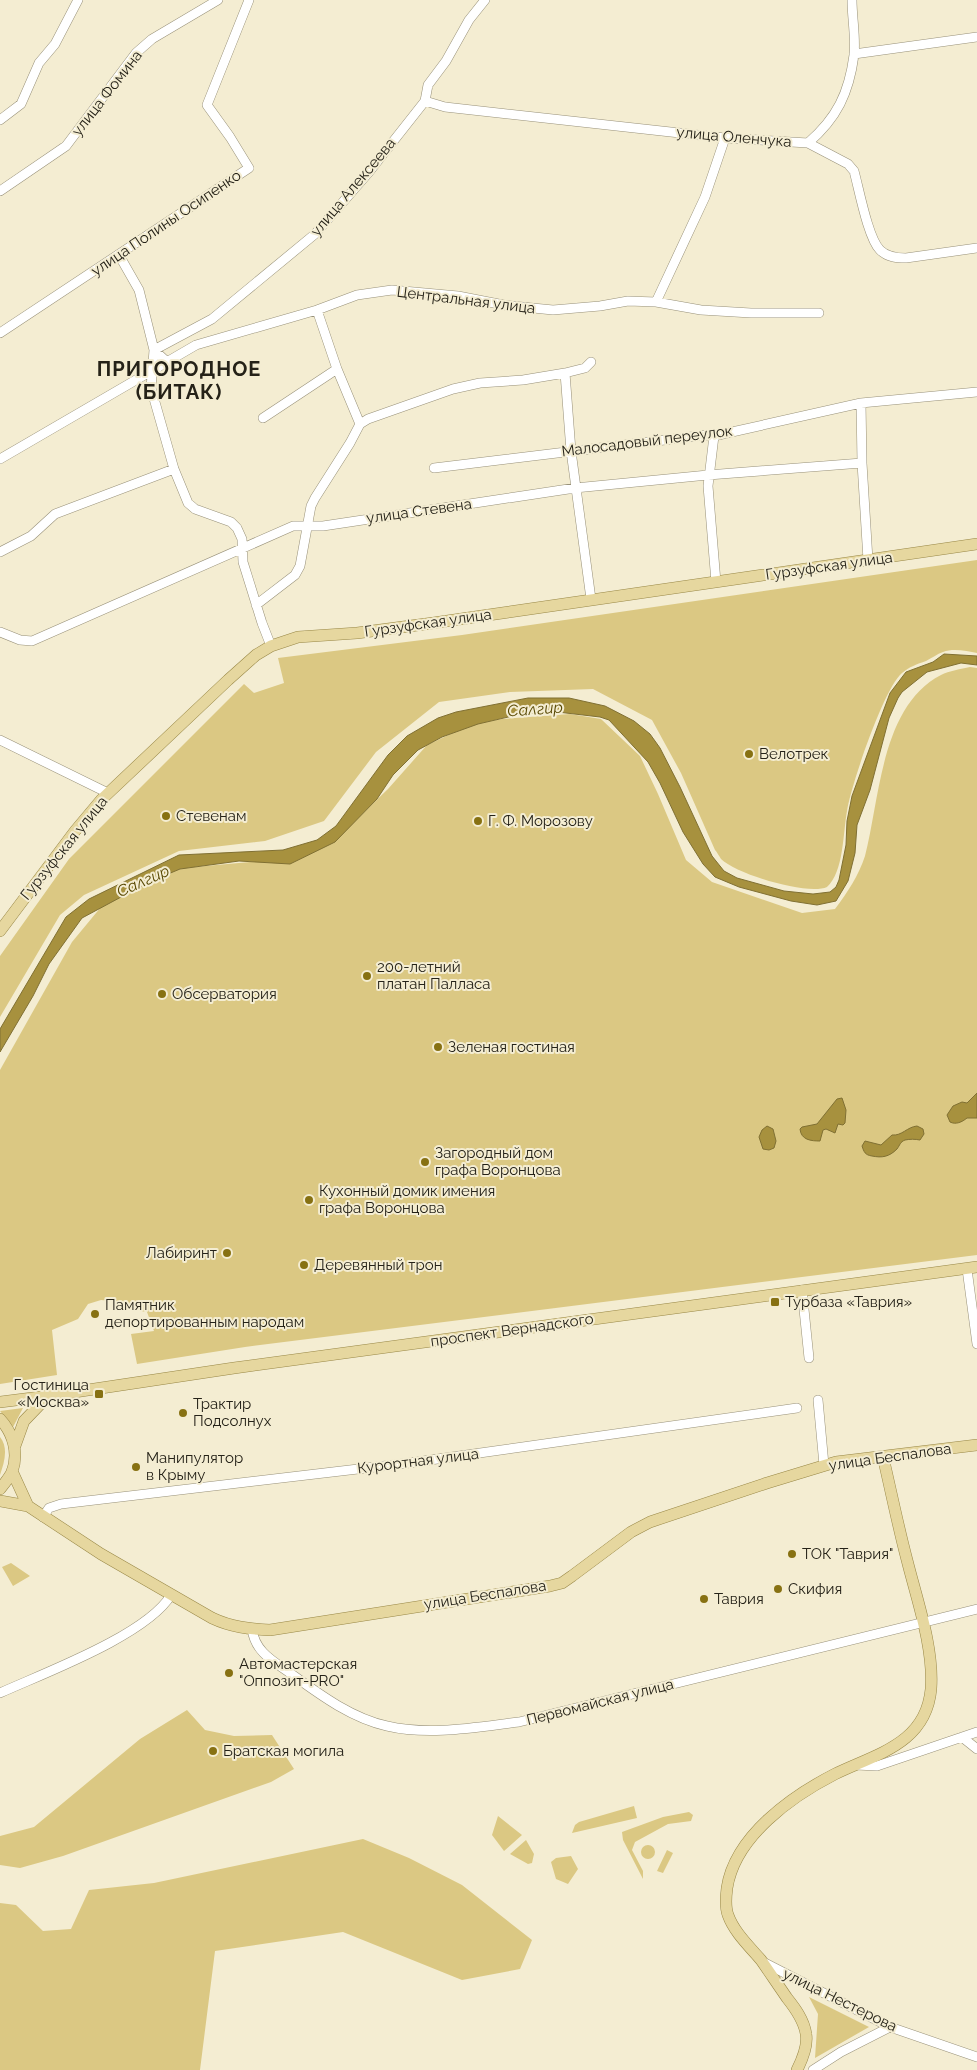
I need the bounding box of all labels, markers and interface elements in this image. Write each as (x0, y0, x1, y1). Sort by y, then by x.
street label: улица Фомина (68, 47, 146, 139)
street label: улица Оленчука (676, 123, 792, 151)
street label: улица Алексеева (307, 134, 399, 240)
street label: улица Полины Осипенко (88, 166, 244, 280)
street label: Центральная улица (396, 283, 536, 317)
district label: ПРИГОРОДНОЕ (БИТАК) (97, 357, 261, 404)
street label: Малосадовый переулок (560, 422, 734, 460)
street label: улица Стевена (365, 495, 473, 527)
street label: Гурзуфская улица (764, 548, 894, 584)
street label: Гурзуфская улица (363, 605, 493, 641)
water label: Салгир (506, 698, 564, 720)
place label: Велотрек (759, 745, 828, 763)
marker: Велотрек (743, 748, 755, 760)
street label: Гурзуфская улица (17, 793, 111, 903)
place label: Стевенам (176, 807, 247, 825)
marker: Стевенам (160, 810, 172, 822)
place label: Г. Ф. Морозову (488, 812, 593, 830)
marker: Г. Ф. Морозову (472, 815, 484, 827)
water label: Салгир (114, 861, 172, 901)
place label: 200-летний платан Палласа (377, 958, 491, 993)
marker: 200-летний платан Палласа (361, 970, 373, 982)
place label: Обсерватория (172, 985, 277, 1003)
marker: Обсерватория (156, 988, 168, 1000)
place label: Зеленая гостиная (448, 1038, 575, 1056)
marker: Зеленая гостиная (432, 1041, 444, 1053)
place label: Загородный дом графа Воронцова (435, 1144, 561, 1179)
marker: Загородный дом графа Воронцова (419, 1156, 431, 1168)
place label: Кухонный домик имения графа Воронцова (319, 1182, 495, 1217)
marker: Кухонный домик имения графа Воронцова (303, 1194, 315, 1206)
place label: Лабиринт (146, 1244, 217, 1262)
marker: Лабиринт (221, 1247, 233, 1259)
place label: Деревянный трон (314, 1256, 442, 1274)
marker: Деревянный трон (298, 1259, 310, 1271)
place label: Турбаза «Таврия» (785, 1293, 912, 1311)
place label: Памятник депортированным народам (105, 1296, 304, 1331)
marker: Турбаза «Таврия» (769, 1296, 781, 1308)
marker: Памятник депортированным народам (89, 1308, 101, 1320)
street label: проспект Вернадского (429, 1310, 595, 1350)
place label: Гостиница «Москва» (14, 1376, 89, 1411)
marker: Гостиница «Москва» (93, 1388, 105, 1400)
place label: Трактир Подсолнух (193, 1395, 272, 1430)
marker: Трактир Подсолнух (177, 1407, 189, 1419)
street label: улица Беспалова (828, 1439, 952, 1475)
street label: Курортная улица (356, 1445, 480, 1477)
place label: Манипулятор в Крыму (146, 1449, 243, 1484)
marker: Манипулятор в Крыму (130, 1461, 142, 1473)
place label: ТОК "Таврия" (802, 1545, 893, 1563)
marker: ТОК "Таврия" (786, 1548, 798, 1560)
street label: улица Беспалова (423, 1576, 547, 1614)
place label: Скифия (788, 1580, 842, 1598)
marker: Скифия (772, 1583, 784, 1595)
place label: Таврия (714, 1590, 764, 1608)
marker: Таврия (698, 1593, 710, 1605)
place label: Автомастерская "Оппозит-PRO" (239, 1655, 357, 1690)
marker: Автомастерская "Оппозит-PRO" (223, 1667, 235, 1679)
street label: Первомайская улица (525, 1675, 675, 1729)
place label: Братская могила (223, 1742, 344, 1760)
marker: Братская могила (207, 1745, 219, 1757)
street label: улица Нестерова (780, 1965, 900, 2035)

